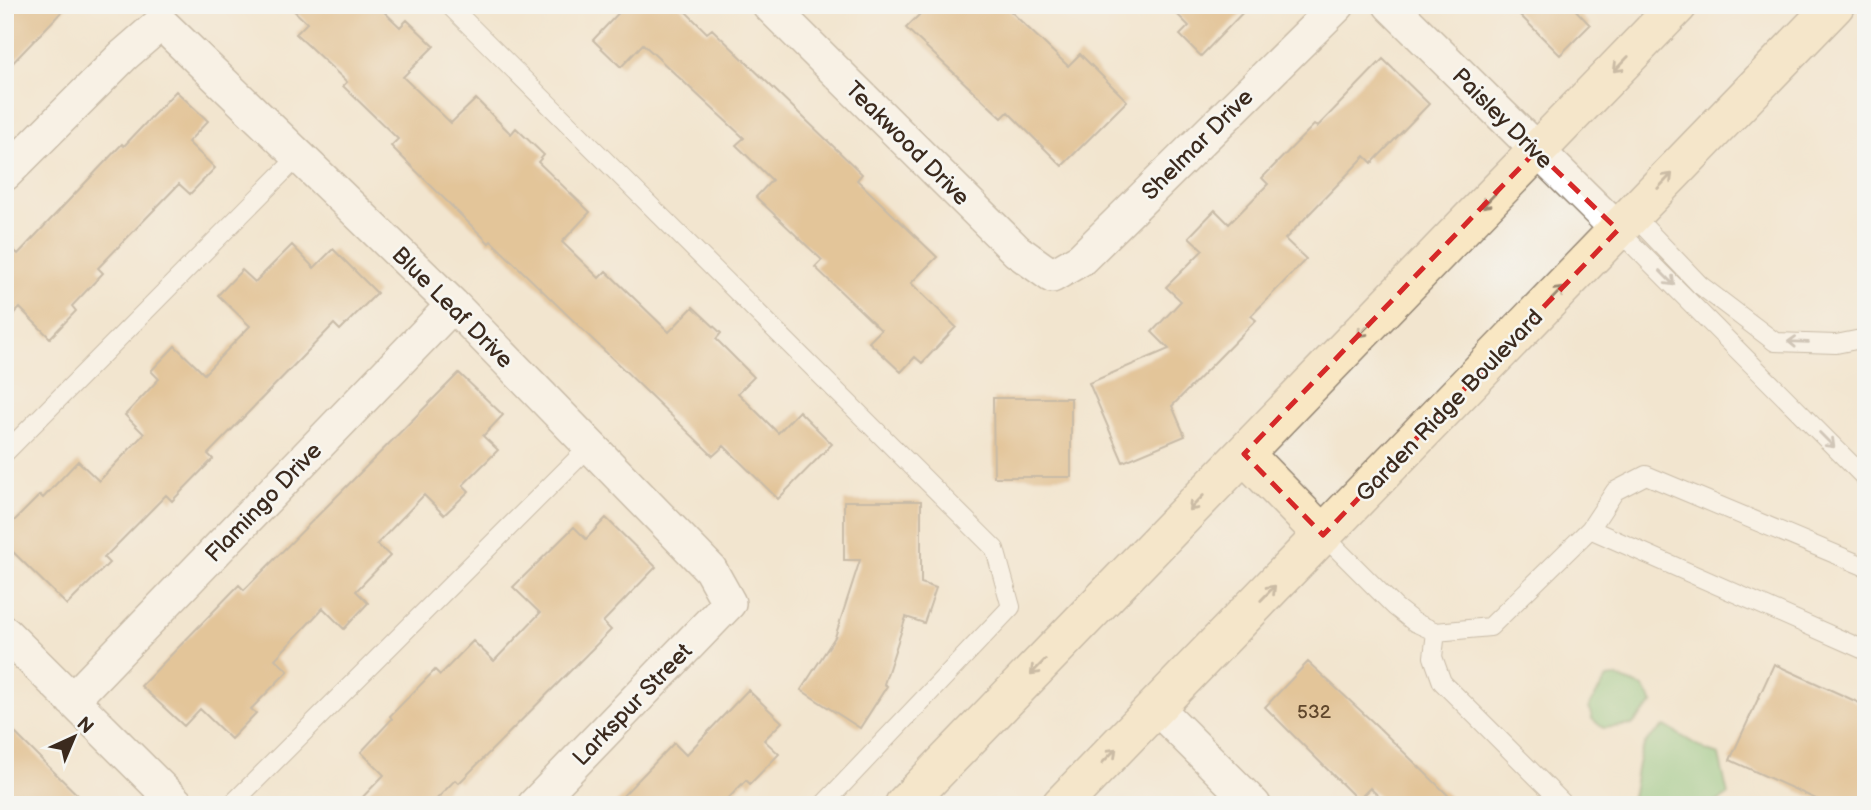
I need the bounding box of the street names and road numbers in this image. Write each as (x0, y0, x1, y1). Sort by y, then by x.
street label: Paisley Drive (1446, 63, 1558, 175)
street label: Teakwood Drive (839, 76, 975, 212)
street label: Shelmar Drive (1136, 83, 1259, 206)
street label: Blue Leaf Drive (386, 241, 519, 374)
street label: Garden Ridge Boulevard (1350, 304, 1549, 508)
street label: Flamingo Drive (200, 437, 328, 568)
street label: Larkspur Street (567, 638, 698, 772)

